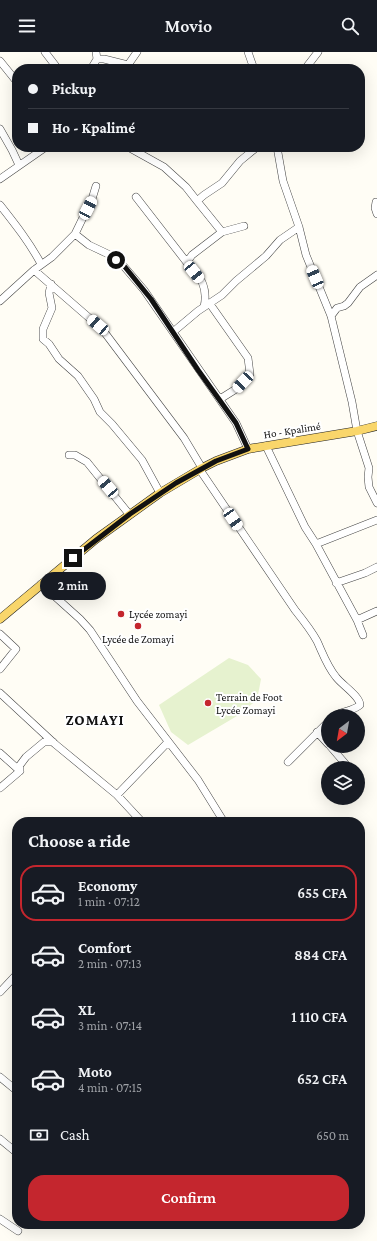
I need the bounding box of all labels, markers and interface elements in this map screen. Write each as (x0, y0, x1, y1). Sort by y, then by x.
icon: menu (16, 15, 38, 37)
icon: search (339, 15, 361, 37)
text: Movio (165, 16, 212, 36)
text: Pickup (52, 81, 96, 97)
text: Ho - Kpalimé (52, 120, 135, 136)
car (77, 195, 99, 221)
route start (107, 251, 125, 269)
car (182, 259, 206, 285)
car (305, 264, 325, 290)
car (85, 313, 111, 337)
car (230, 369, 256, 395)
street label: Ho - Kpalimé (263, 420, 322, 441)
car (96, 474, 120, 500)
car (221, 506, 245, 532)
route end (64, 549, 82, 567)
callout: 2 min (40, 572, 106, 600)
text: 2 min (58, 578, 88, 593)
place label: Lycée zomayi (129, 608, 188, 621)
marker: Lycée zomayi (116, 609, 126, 619)
marker: Lycée de Zomayi (133, 621, 143, 631)
place label: Lycée de Zomayi (102, 633, 174, 646)
place label: Terrain de Foot Lycée Zomayi (216, 691, 283, 717)
marker: Terrain de Foot Lycée Zomayi (203, 698, 213, 708)
north arrow (321, 709, 365, 753)
map controls (321, 709, 365, 805)
district label: ZOMAYI (65, 712, 125, 728)
button: layers (321, 761, 365, 805)
text: Choose a ride (28, 831, 130, 851)
icon: car (30, 875, 66, 911)
text: Economy (78, 878, 137, 894)
text: 655 CFA (297, 885, 347, 901)
text: 1 min · 07:12 (78, 894, 140, 909)
icon: car (30, 937, 66, 973)
text: Comfort (78, 940, 132, 956)
text: 884 CFA (294, 947, 347, 963)
text: 2 min · 07:13 (78, 956, 142, 971)
icon: car (30, 999, 66, 1035)
text: XL (78, 1002, 95, 1018)
text: 1 110 CFA (291, 1009, 347, 1025)
text: 3 min · 07:14 (78, 1018, 142, 1033)
icon: car (30, 1061, 66, 1097)
text: Moto (78, 1064, 112, 1080)
text: 652 CFA (297, 1071, 347, 1087)
text: 4 min · 07:15 (78, 1080, 142, 1095)
icon: cash (28, 1124, 50, 1146)
text: Cash (60, 1127, 90, 1143)
text: 650 m (316, 1128, 349, 1143)
button: Confirm (28, 1175, 349, 1221)

